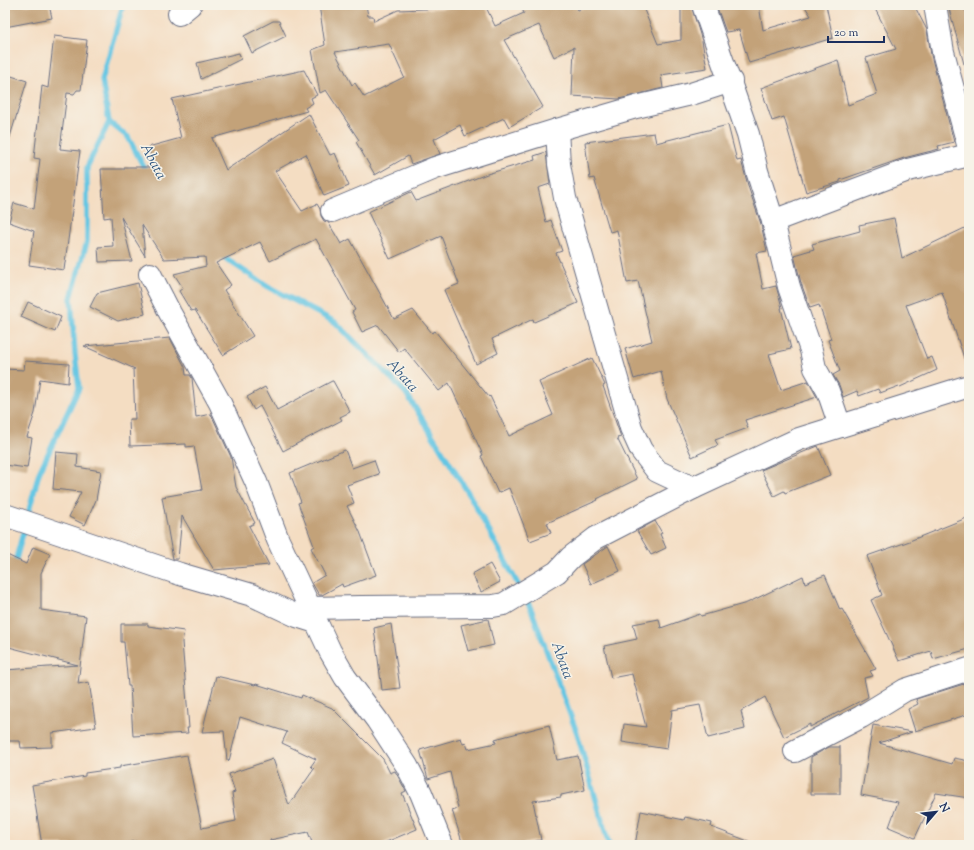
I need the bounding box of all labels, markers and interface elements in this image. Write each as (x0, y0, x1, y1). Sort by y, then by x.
scale bar (828, 18, 884, 44)
text: 20 m (834, 24, 859, 42)
water label: Abata (134, 140, 171, 184)
water label: Abata (381, 355, 423, 398)
water label: Abata (545, 639, 578, 682)
north arrow (916, 792, 956, 832)
text: N (934, 799, 953, 816)

